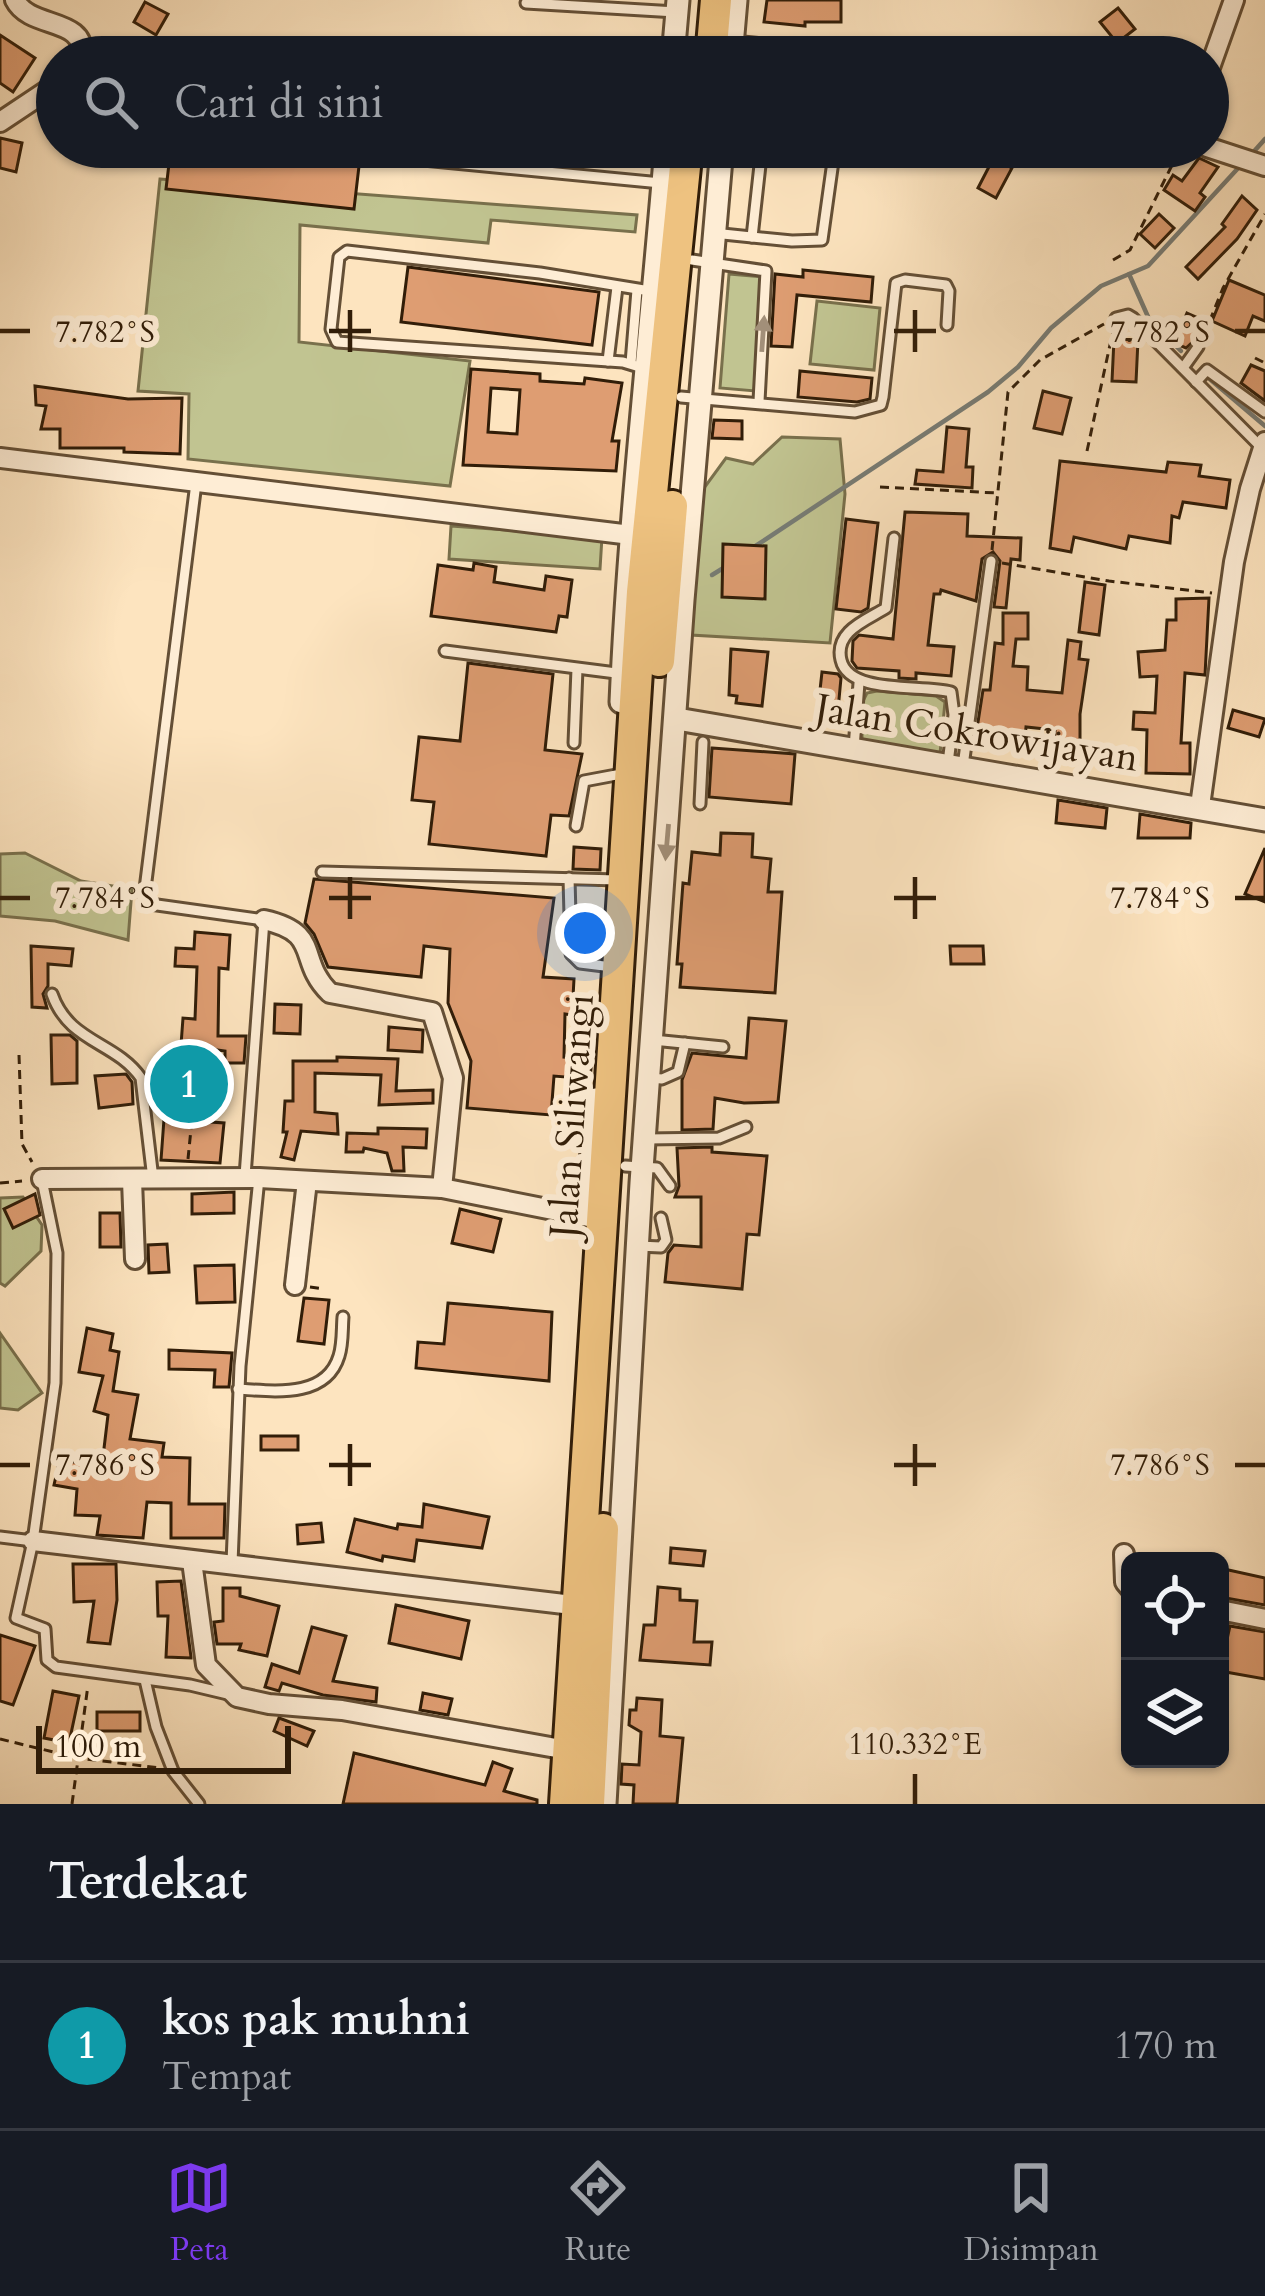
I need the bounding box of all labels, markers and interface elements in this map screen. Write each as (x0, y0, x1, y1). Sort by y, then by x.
search box (36, 36, 1229, 168)
icon: search (78, 69, 144, 135)
text: Cari di sini (174, 72, 384, 133)
text: 7.782°S (55, 312, 155, 353)
text: 7.782°S (1110, 312, 1210, 353)
one-way arrow (754, 314, 773, 352)
street label: Jalan Cokrowijayan (807, 681, 1142, 785)
one-way arrow (658, 824, 677, 861)
text: 7.784°S (55, 878, 155, 919)
text: 7.784°S (1110, 878, 1210, 919)
your location (555, 903, 615, 963)
street label: Jalan Siliwangi (537, 992, 607, 1245)
pin: 1 (150, 1039, 228, 1129)
text: 7.786°S (55, 1445, 155, 1486)
text: 7.786°S (1110, 1445, 1210, 1486)
map controls (1121, 1552, 1229, 1768)
button: locate (1121, 1552, 1229, 1660)
button: layers (1121, 1660, 1229, 1768)
scale bar (36, 1720, 291, 1773)
text: 100 m (54, 1724, 141, 1769)
text: 110.332°E (848, 1724, 982, 1765)
text: Terdekat (48, 1847, 247, 1917)
text: kos pak muhni (162, 1989, 470, 2050)
text: 1 (77, 2019, 97, 2072)
text: 170 m (1114, 2019, 1217, 2072)
text: Tempat (162, 2050, 291, 2103)
tab: Peta (166, 2155, 232, 2272)
tab: Rute (565, 2155, 631, 2272)
tab: Disimpan (964, 2155, 1099, 2272)

